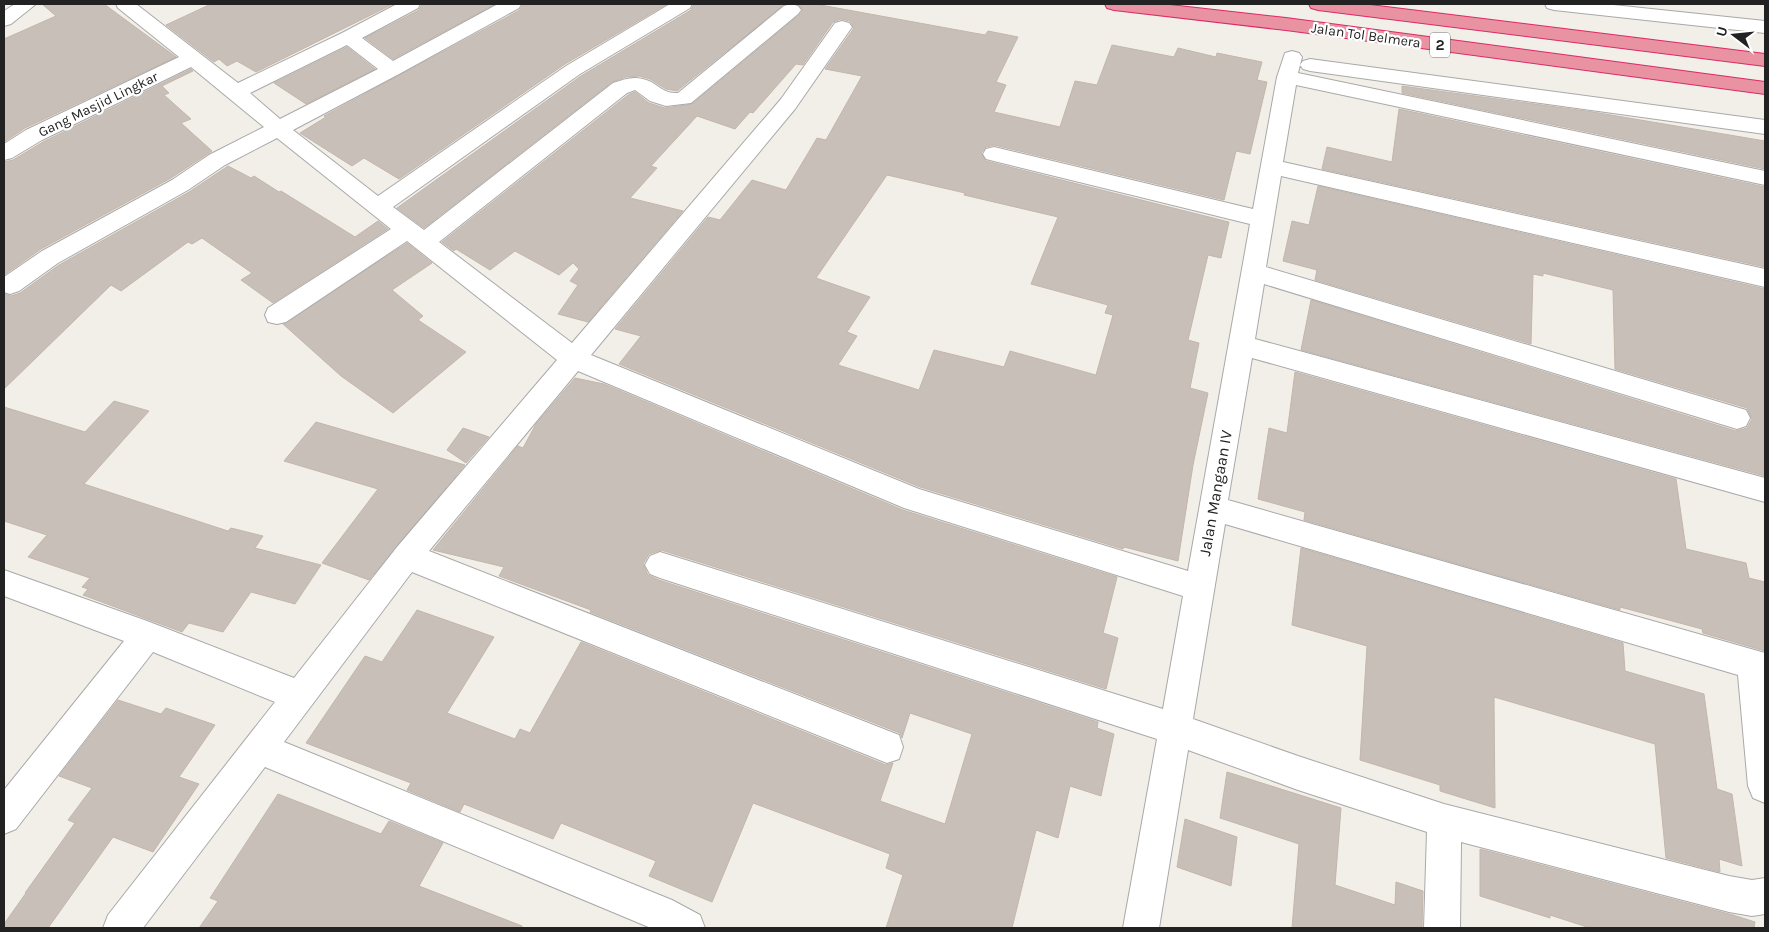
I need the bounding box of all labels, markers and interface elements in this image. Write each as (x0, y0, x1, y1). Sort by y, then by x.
north arrow (1709, 10, 1759, 60)
street label: Jalan Tol Belmera (1310, 19, 1422, 52)
text: U (1712, 25, 1731, 39)
road number: 2 (1430, 32, 1450, 58)
street label: Gang Masjid Lingkar (36, 68, 162, 141)
street label: Jalan Mangaan IV (1195, 429, 1236, 558)

